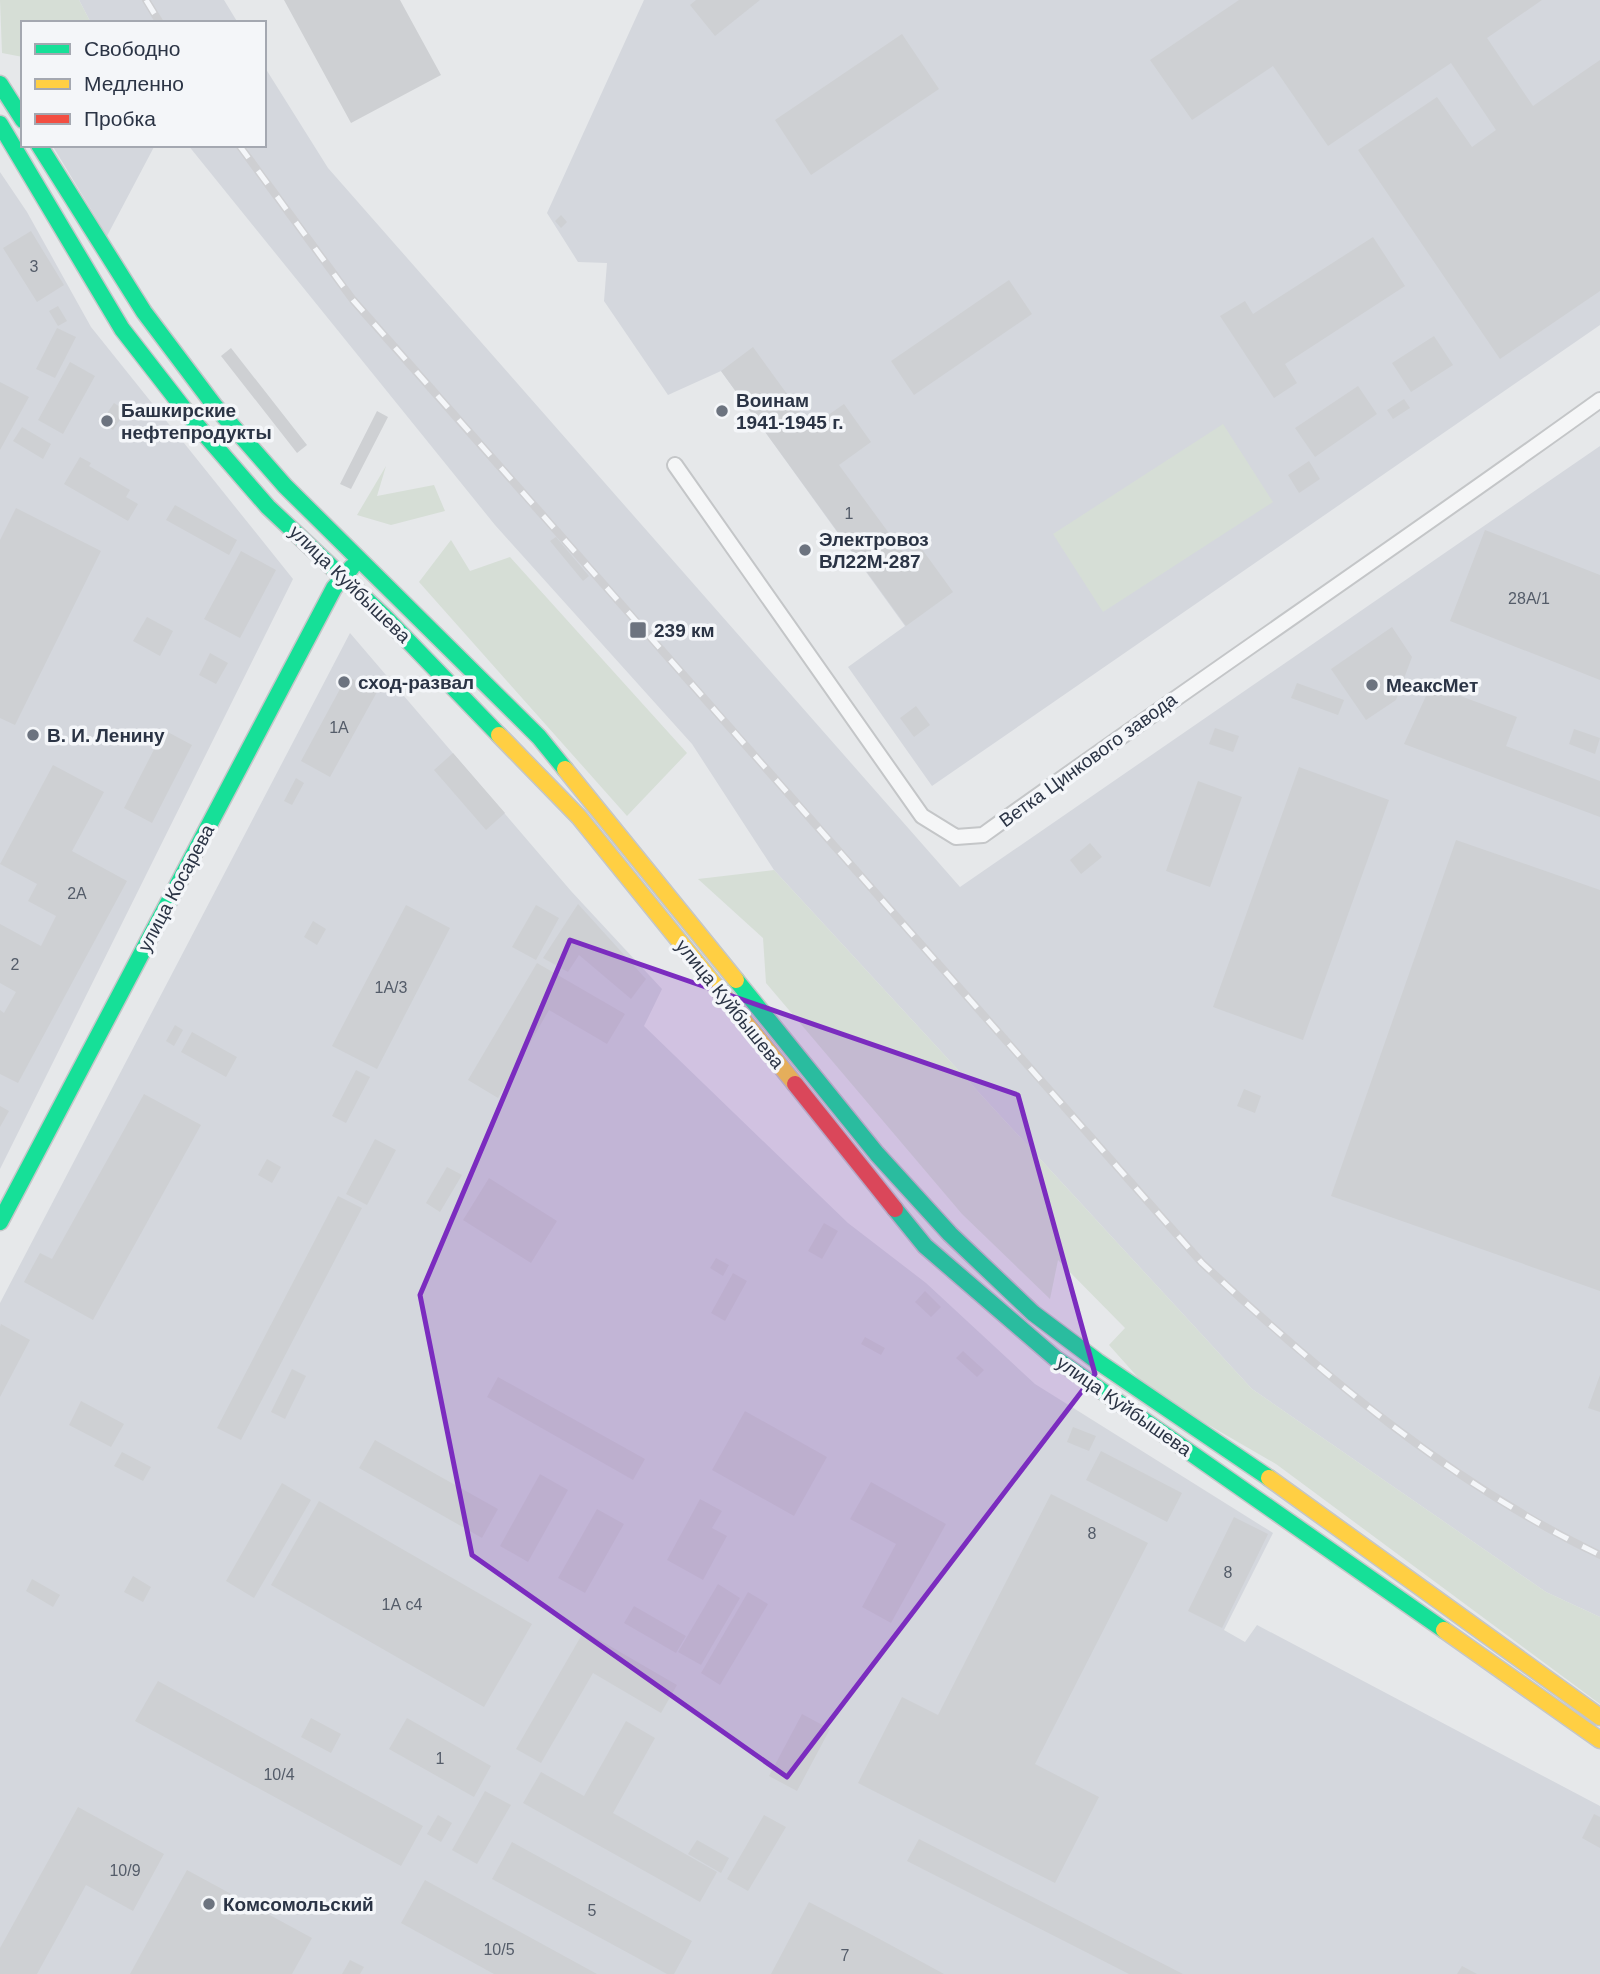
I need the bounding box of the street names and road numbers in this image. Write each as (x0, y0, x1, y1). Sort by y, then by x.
street label: улица Куйбышева (285, 521, 415, 647)
street label: Ветка Цинкового завода (995, 688, 1181, 831)
street label: улица Косарева (134, 821, 219, 955)
street label: улица Куйбышева (672, 935, 789, 1073)
street label: улица Куйбышева (1053, 1352, 1196, 1461)

